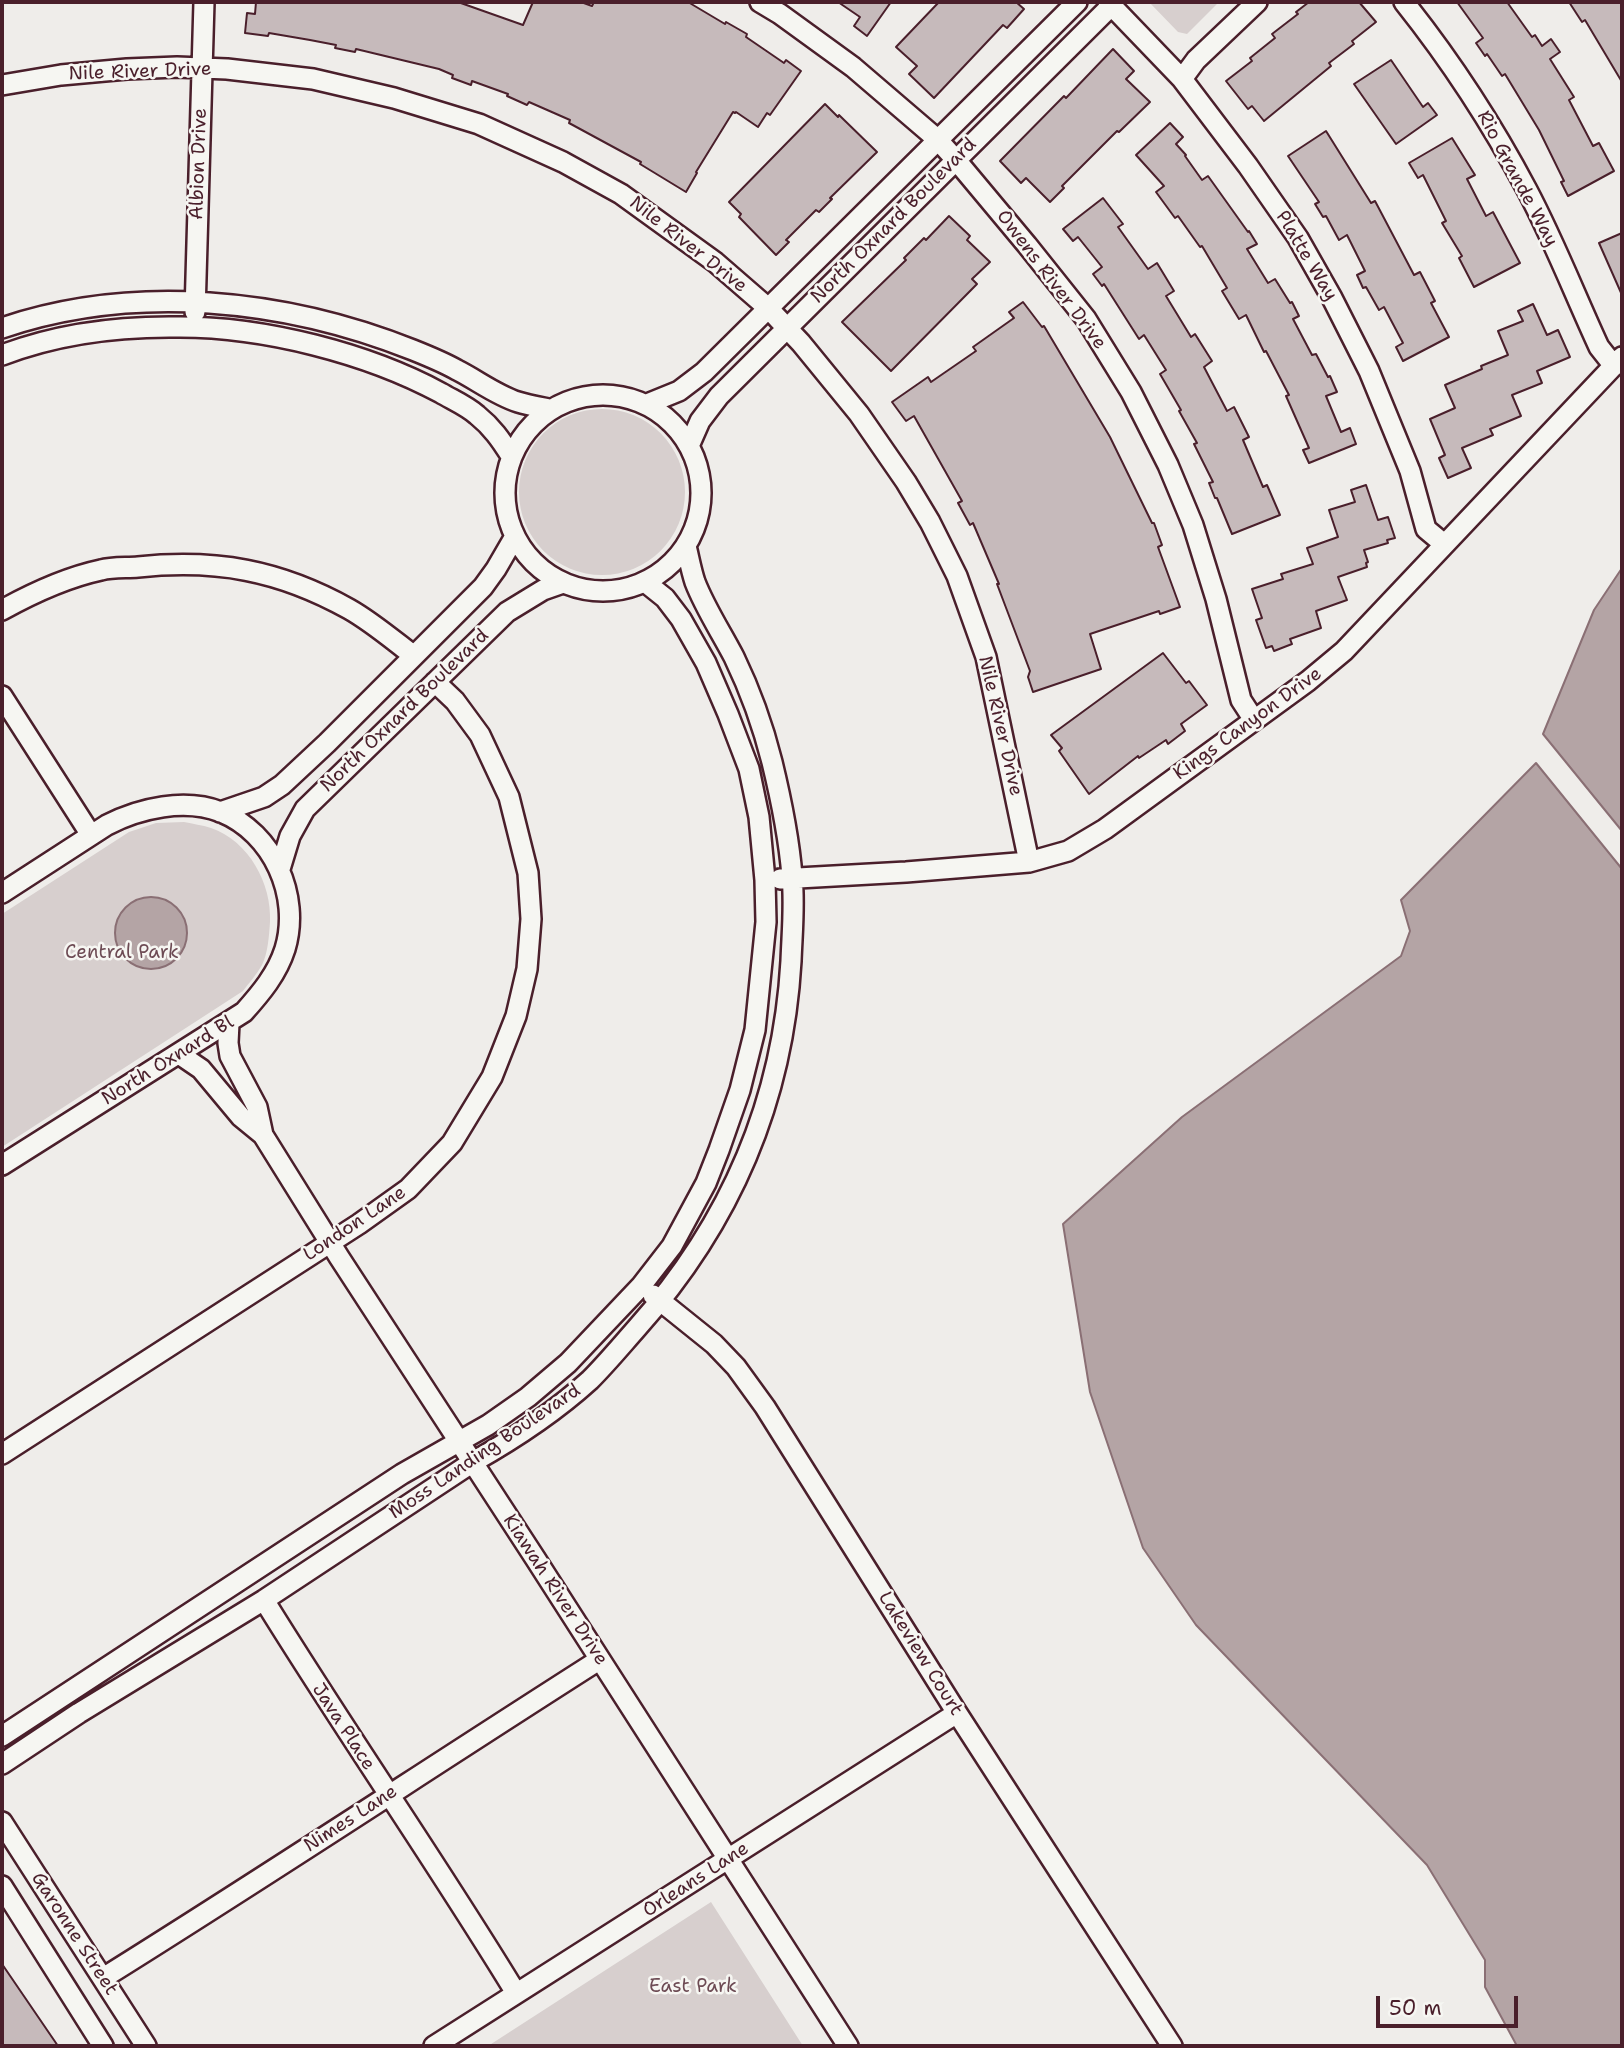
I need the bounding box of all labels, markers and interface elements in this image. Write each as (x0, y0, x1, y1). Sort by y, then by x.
street label: Nile River Drive (68, 58, 212, 86)
street label: Rio Grande Way (1472, 107, 1562, 251)
street label: Albion Drive (186, 108, 212, 220)
street label: North Oxnard Boulevard (806, 133, 982, 309)
street label: Nile River Drive (625, 192, 751, 298)
street label: Owens River Drive (991, 206, 1111, 354)
street label: Platte Way (1270, 207, 1342, 305)
street label: North Oxnard Boulevard (316, 625, 494, 797)
street label: Nile River Drive (973, 654, 1027, 798)
street label: Kings Canyon Drive (1169, 663, 1327, 785)
park label: Central Park (65, 942, 179, 964)
street label: North Oxnard Bl (98, 1011, 238, 1111)
street label: London Lane (299, 1181, 411, 1267)
street label: Moss Landing Boulevard (385, 1379, 585, 1525)
street label: Kiawah River Drive (498, 1510, 612, 1670)
street label: Lakeview Court (873, 1588, 967, 1720)
street label: Java Place (307, 1679, 379, 1775)
street label: Nimes Lane (300, 1780, 402, 1858)
street label: Orleans Lane (639, 1837, 753, 1923)
street label: Garonne Street (26, 1868, 122, 2000)
park label: East Park (649, 1976, 737, 1998)
scale bar (1379, 1982, 1521, 2026)
text: 50 m (1389, 1994, 1442, 2022)

